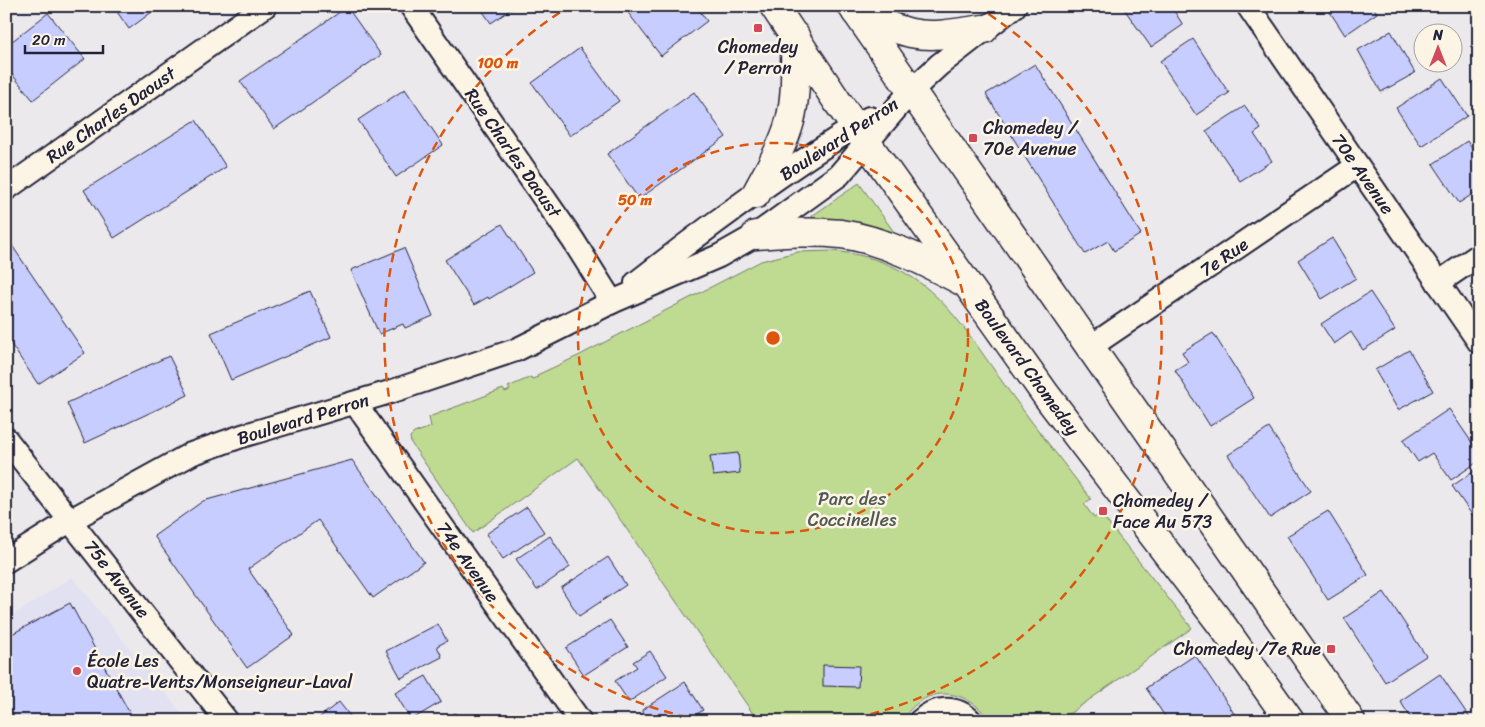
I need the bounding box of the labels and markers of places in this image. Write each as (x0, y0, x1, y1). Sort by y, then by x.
marker: Chomedey / Perron (752, 22, 764, 34)
place label: Chomedey / Perron (718, 31, 799, 84)
place label: Chomedey / 70e Avenue (983, 112, 1079, 165)
marker: Chomedey / 70e Avenue (967, 132, 979, 144)
centre of rings (764, 329, 782, 347)
place label: Chomedey / Face Au 573 (1113, 485, 1212, 538)
marker: Chomedey / Face Au 573 (1097, 505, 1109, 517)
place label: Chomedey /7e Rue (1174, 633, 1321, 665)
marker: Chomedey /7e Rue (1325, 643, 1337, 655)
place label: École Les Quatre-Vents/Monseigneur-Laval (87, 645, 353, 698)
marker: École Les Quatre-Vents/Monseigneur-Laval (71, 665, 83, 677)

